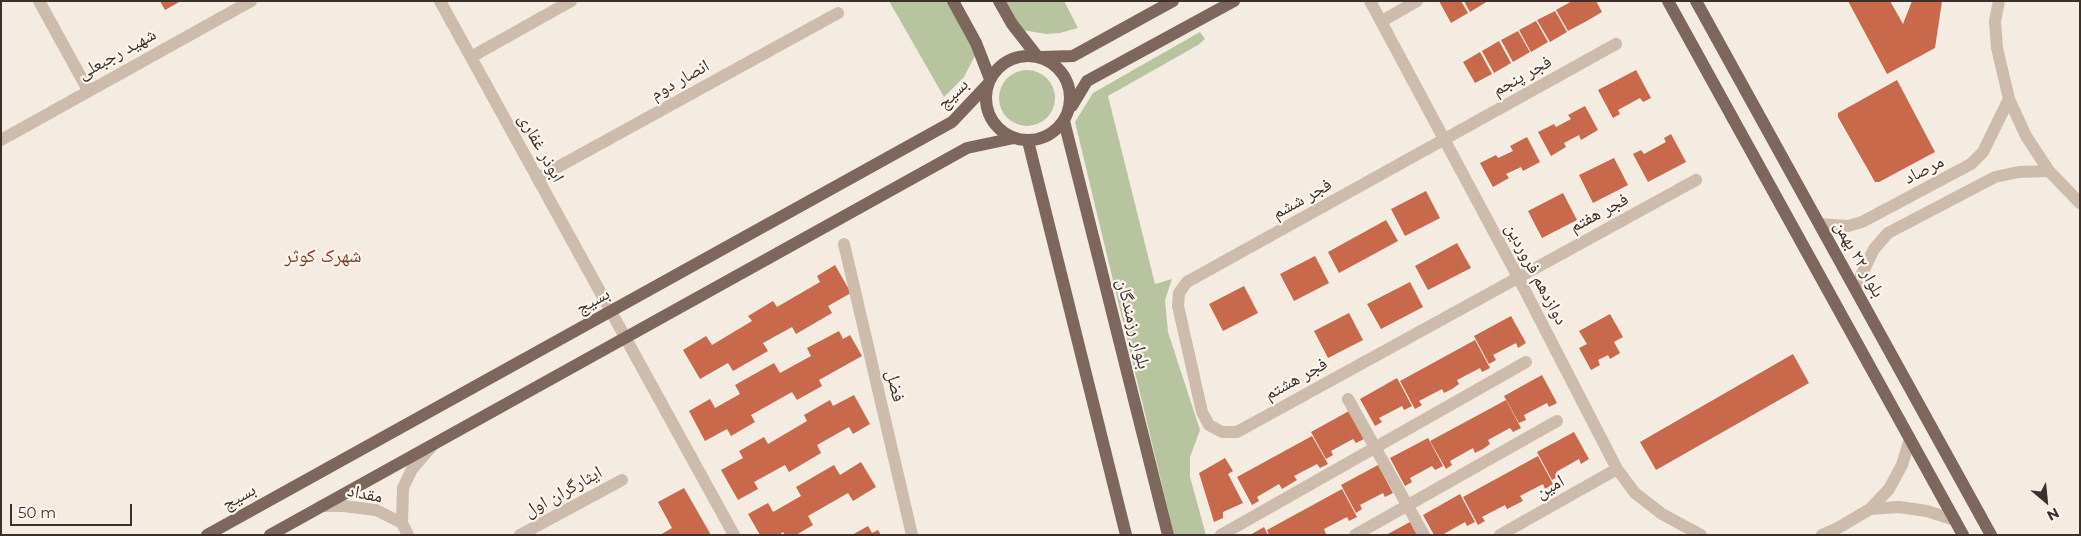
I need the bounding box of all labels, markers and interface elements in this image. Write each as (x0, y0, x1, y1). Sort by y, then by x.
street label: شهید رجبعلی (74, 24, 160, 84)
street label: فجر پنجم (1489, 51, 1555, 101)
street label: انصار دوم (647, 55, 713, 105)
street label: بسیج (933, 74, 973, 114)
street label: ابوذر غفاری (513, 110, 569, 186)
street label: مرصاد (1901, 151, 1947, 189)
street label: فجر ششم (1268, 174, 1336, 224)
street label: فجر هفتم (1566, 189, 1632, 237)
street label: بلوار ۲۲ بهمن (1829, 217, 1889, 301)
street label: دوازدهم فروردین (1500, 219, 1572, 329)
district label: شهرک کوثر (284, 245, 362, 267)
street label: بلوار رزمندگان (1111, 277, 1155, 371)
street label: بسیج (572, 283, 614, 319)
street label: فجر هشتم (1261, 353, 1331, 405)
street label: فضل (881, 368, 909, 404)
street label: ایثارگران اول (520, 462, 606, 522)
street label: امین (1532, 470, 1568, 504)
north arrow (2021, 476, 2071, 526)
street label: بسیج (218, 479, 260, 515)
street label: مقداد (346, 480, 384, 508)
scale bar (12, 494, 135, 526)
text: 50 m (18, 503, 56, 522)
text: N (2044, 504, 2062, 525)

